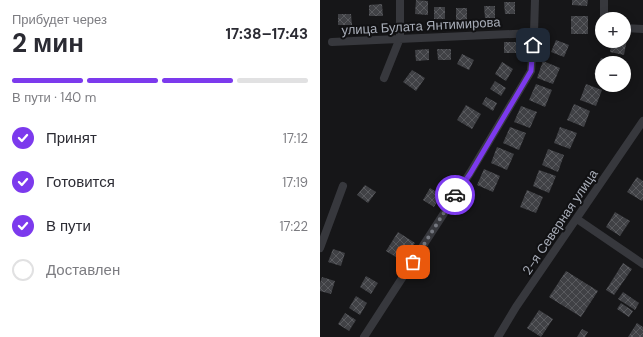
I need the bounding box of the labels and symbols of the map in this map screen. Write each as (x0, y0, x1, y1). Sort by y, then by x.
street label: улица Булата Янтимирова (341, 13, 502, 39)
pin (516, 28, 550, 62)
street label: 2-я Северная улица (518, 165, 602, 278)
courier (435, 175, 475, 215)
pin (396, 245, 430, 279)

